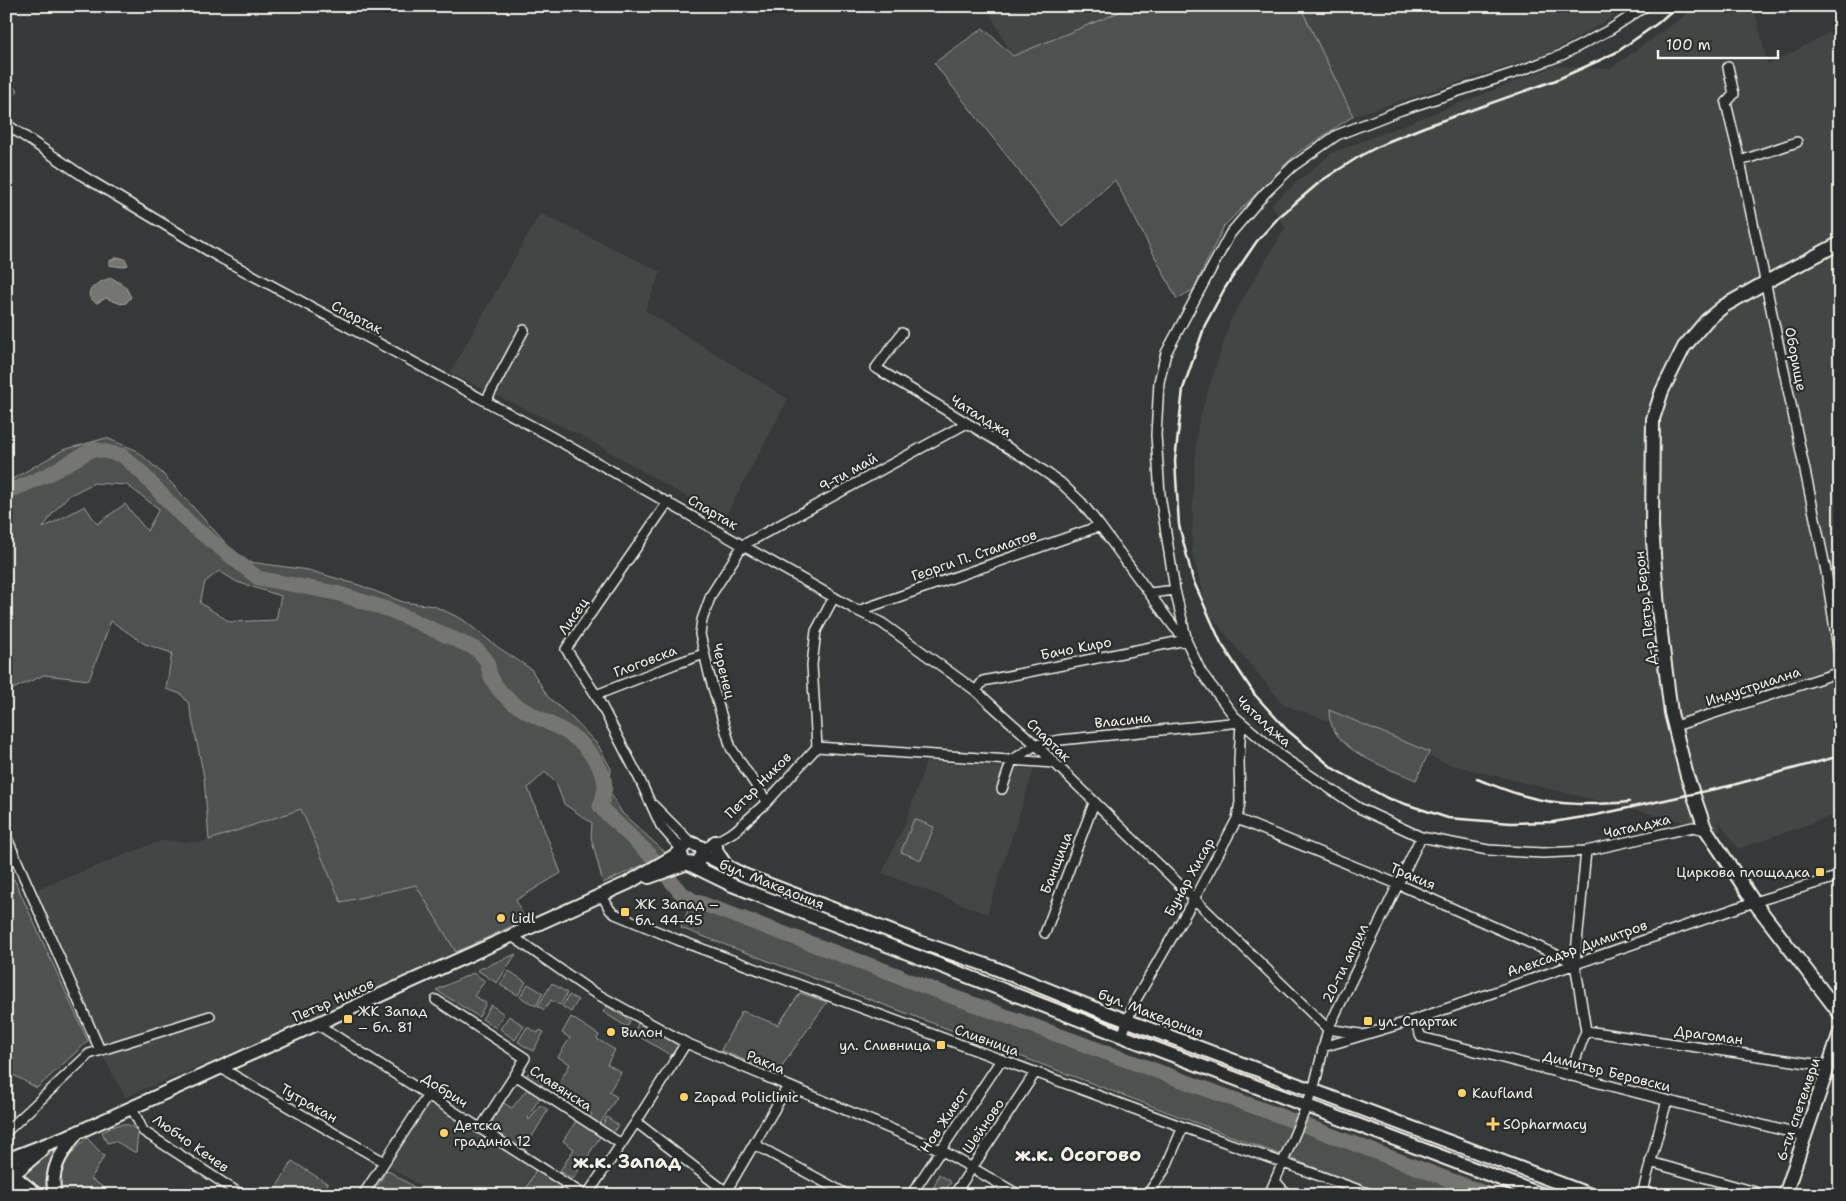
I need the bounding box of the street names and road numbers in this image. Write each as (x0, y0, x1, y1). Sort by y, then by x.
street label: Спартак (328, 296, 386, 338)
street label: Оборище (1781, 326, 1811, 393)
street label: Чаталджа (947, 391, 1015, 441)
street label: 9-ти май (816, 449, 880, 495)
street label: Спартак (685, 490, 742, 534)
street label: Георги П. Стаматов (909, 525, 1039, 585)
street label: Д-р Петър Берон (1630, 550, 1660, 666)
street label: Лисец (554, 594, 592, 638)
street label: Бачо Киро (1039, 632, 1113, 664)
street label: Глоговска (611, 641, 679, 681)
street label: Черенец (708, 641, 740, 701)
street label: Индустриална (1703, 662, 1803, 710)
street label: Чаталджа (1233, 692, 1296, 751)
street label: Власина (1094, 708, 1153, 732)
street label: Спартак (1023, 714, 1075, 766)
street label: Петър Ников (721, 748, 795, 822)
street label: Чаталджа (1602, 810, 1672, 842)
street label: Банщица (1036, 829, 1076, 897)
street label: Бунар Хисар (1160, 834, 1218, 920)
street label: бул. Македония (717, 855, 827, 913)
street label: Тракия (1387, 858, 1439, 894)
street label: Алексадър Димитров (1504, 915, 1650, 981)
street label: 20-ти април (1318, 920, 1372, 1006)
street label: Петър Ников (290, 974, 376, 1026)
street label: бул. Македония (1096, 985, 1206, 1041)
street label: Сливница (952, 1020, 1022, 1060)
street label: Драгоман (1674, 1021, 1744, 1049)
street label: Ракла (744, 1046, 788, 1078)
street label: Димитър Беровски (1541, 1046, 1673, 1096)
street label: 6-ти спетември (1772, 1055, 1824, 1163)
street label: Славянска (526, 1061, 596, 1115)
street label: Добрич (419, 1068, 471, 1112)
street label: Тутракан (277, 1079, 341, 1127)
street label: Нов Живот (916, 1083, 973, 1156)
street label: Шейново (958, 1095, 1008, 1157)
street label: Любчо Кечев (149, 1110, 233, 1176)

